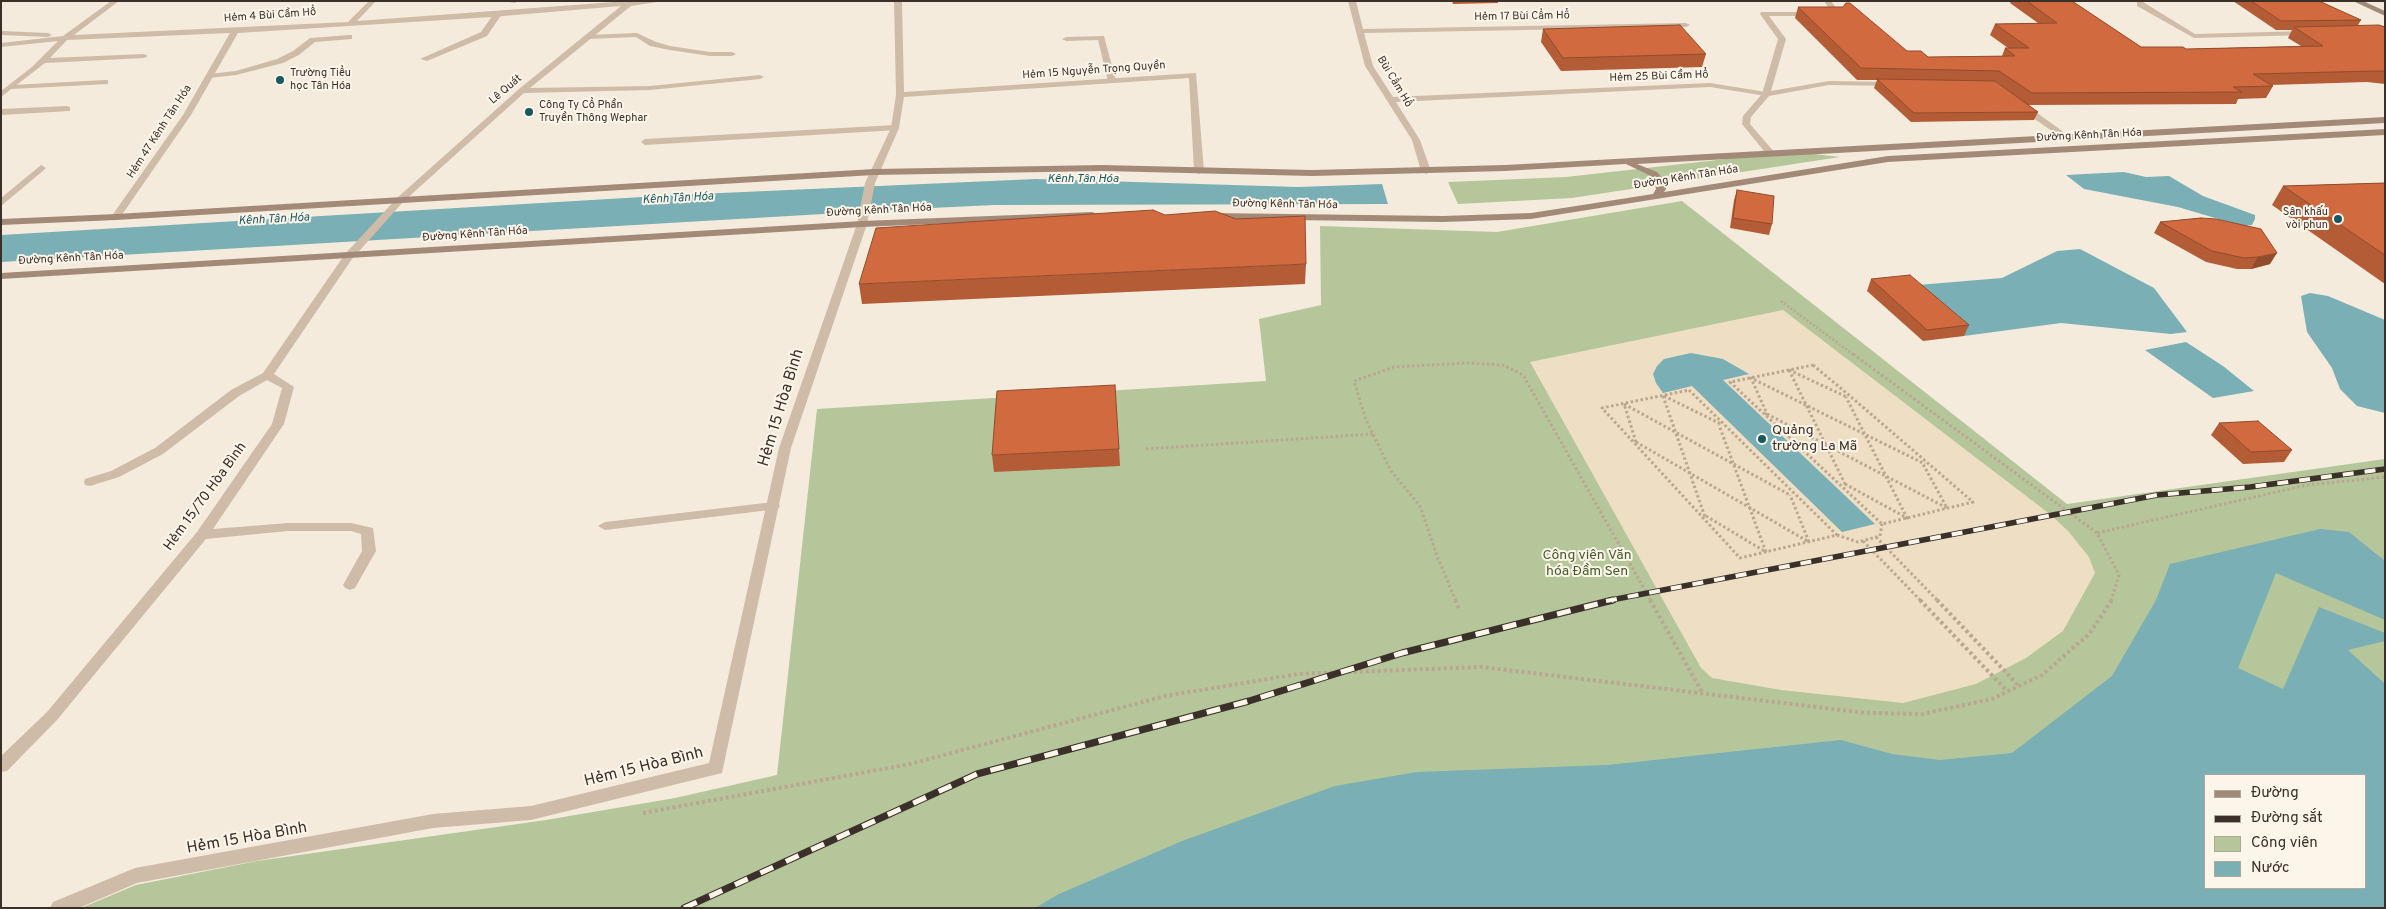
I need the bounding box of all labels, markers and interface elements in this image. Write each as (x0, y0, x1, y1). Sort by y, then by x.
street label: Hẻm 4 Bùi Cầm Hổ (223, 6, 317, 26)
street label: Hẻm 17 Bùi Cẩm Hổ (1474, 10, 1570, 24)
street label: Bùi Cẩm Hổ (1374, 54, 1414, 110)
street label: Hẻm 15 Nguyễn Trọng Quyền (1022, 59, 1166, 83)
place label: Trường Tiểu học Tân Hóa (290, 67, 351, 93)
street label: Hẻm 25 Bùi Cầm Hổ (1609, 69, 1709, 85)
street label: Lê Quát (487, 72, 525, 108)
marker: Trường Tiểu học Tân Hóa (274, 74, 286, 86)
street label: Hẻm 47 Kênh Tân Hóa (125, 83, 195, 181)
place label: Công Ty Cổ Phần Truyền Thông Wephar (539, 99, 648, 125)
marker: Công Ty Cổ Phần Truyền Thông Wephar (523, 106, 535, 118)
street label: Đường Kênh Tân Hóa (2036, 127, 2142, 145)
street label: Đường Kênh Tân Hóa (1633, 163, 1739, 193)
water label: Kênh Tân Hóa (1047, 173, 1119, 187)
water label: Kênh Tân Hóa (642, 190, 714, 208)
street label: Đường Kênh Tân Hóa (1232, 197, 1338, 213)
street label: Đường Kênh Tân Hóa (826, 202, 932, 220)
place label: Sân khấu vòi phun (2283, 206, 2328, 232)
water label: Kênh Tân Hóa (238, 211, 310, 229)
marker: Sân khấu vòi phun (2332, 213, 2344, 225)
street label: Đường Kênh Tân Hóa (422, 225, 528, 245)
street label: Đường Kênh Tân Hóa (18, 250, 124, 268)
street label: Hẻm 15 Hòa Bình (755, 347, 809, 469)
place label: Quảng trường La Mã (1772, 423, 1857, 456)
marker: Quảng trường La Mã (1756, 433, 1768, 445)
street label: Hẻm 15/70 Hòa Bình (161, 440, 251, 554)
park label: Công viên Văn hóa Đầm Sen (1542, 548, 1632, 580)
street label: Hẻm 15 Hòa Bình (582, 744, 706, 792)
legend (2204, 774, 2366, 889)
text: Đường (2251, 784, 2299, 803)
text: Đường sắt (2251, 809, 2323, 828)
street label: Hẻm 15 Hòa Bình (185, 819, 309, 859)
text: Công viên (2251, 834, 2318, 853)
text: Nước (2251, 859, 2290, 878)

